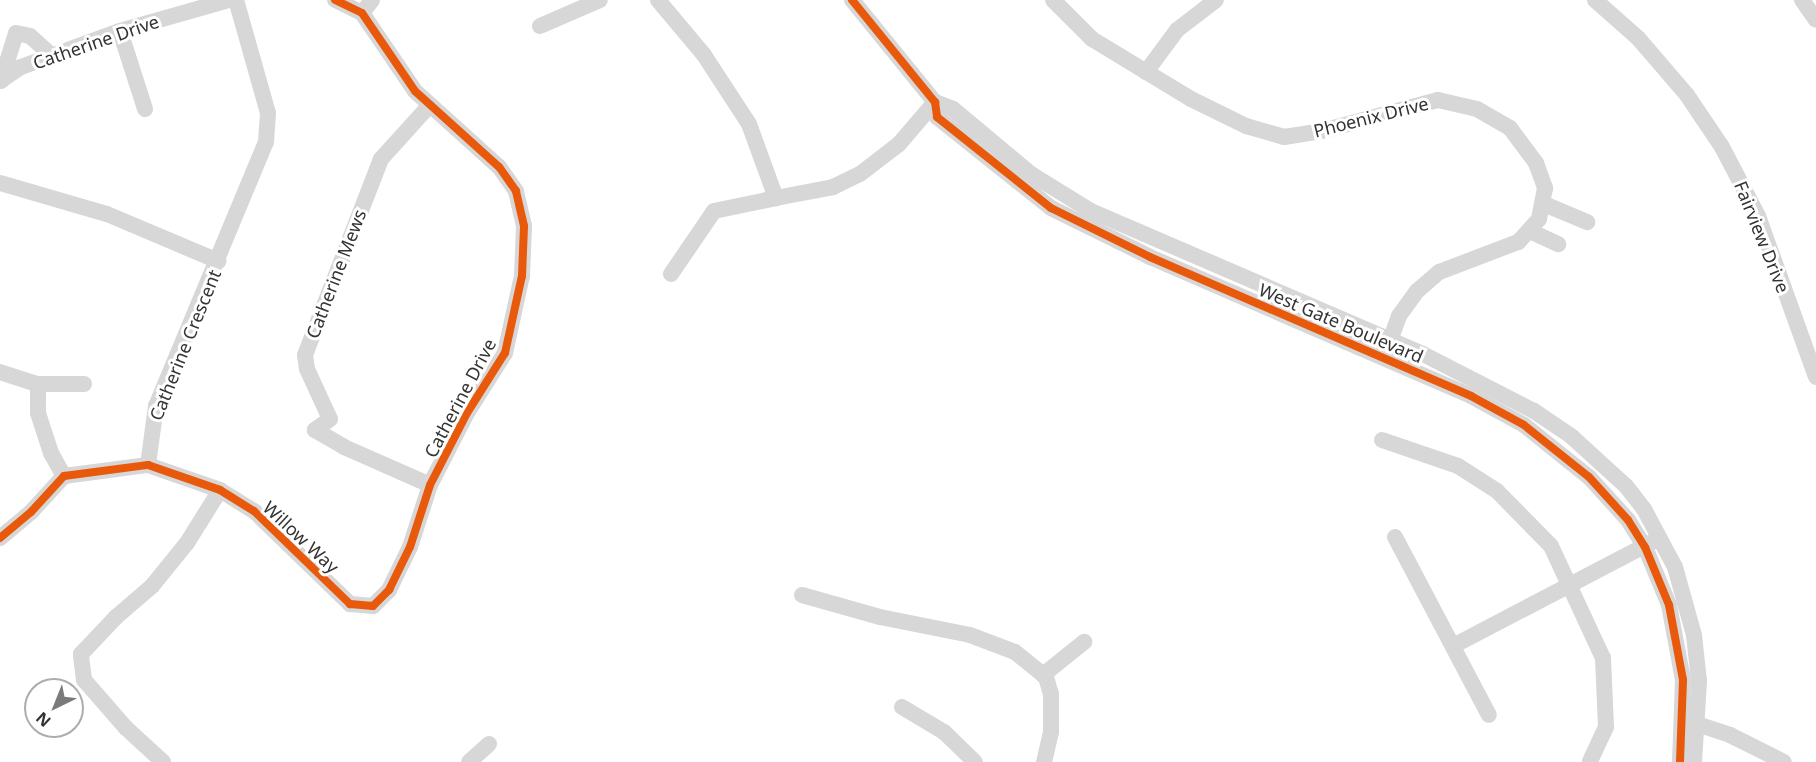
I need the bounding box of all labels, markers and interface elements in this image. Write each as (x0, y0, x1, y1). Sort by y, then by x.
street label: Catherine Drive (30, 10, 162, 74)
street label: Phoenix Drive (1311, 92, 1431, 142)
street label: Fairview Drive (1730, 178, 1794, 296)
street label: Catherine Mews (302, 207, 370, 341)
street label: Catherine Crescent (145, 266, 225, 424)
street label: West Gate Boulevard (1256, 279, 1426, 367)
street label: Catherine Drive (420, 335, 500, 461)
street label: Willow Way (259, 496, 343, 578)
north arrow (24, 678, 84, 738)
text: N (31, 707, 55, 732)

